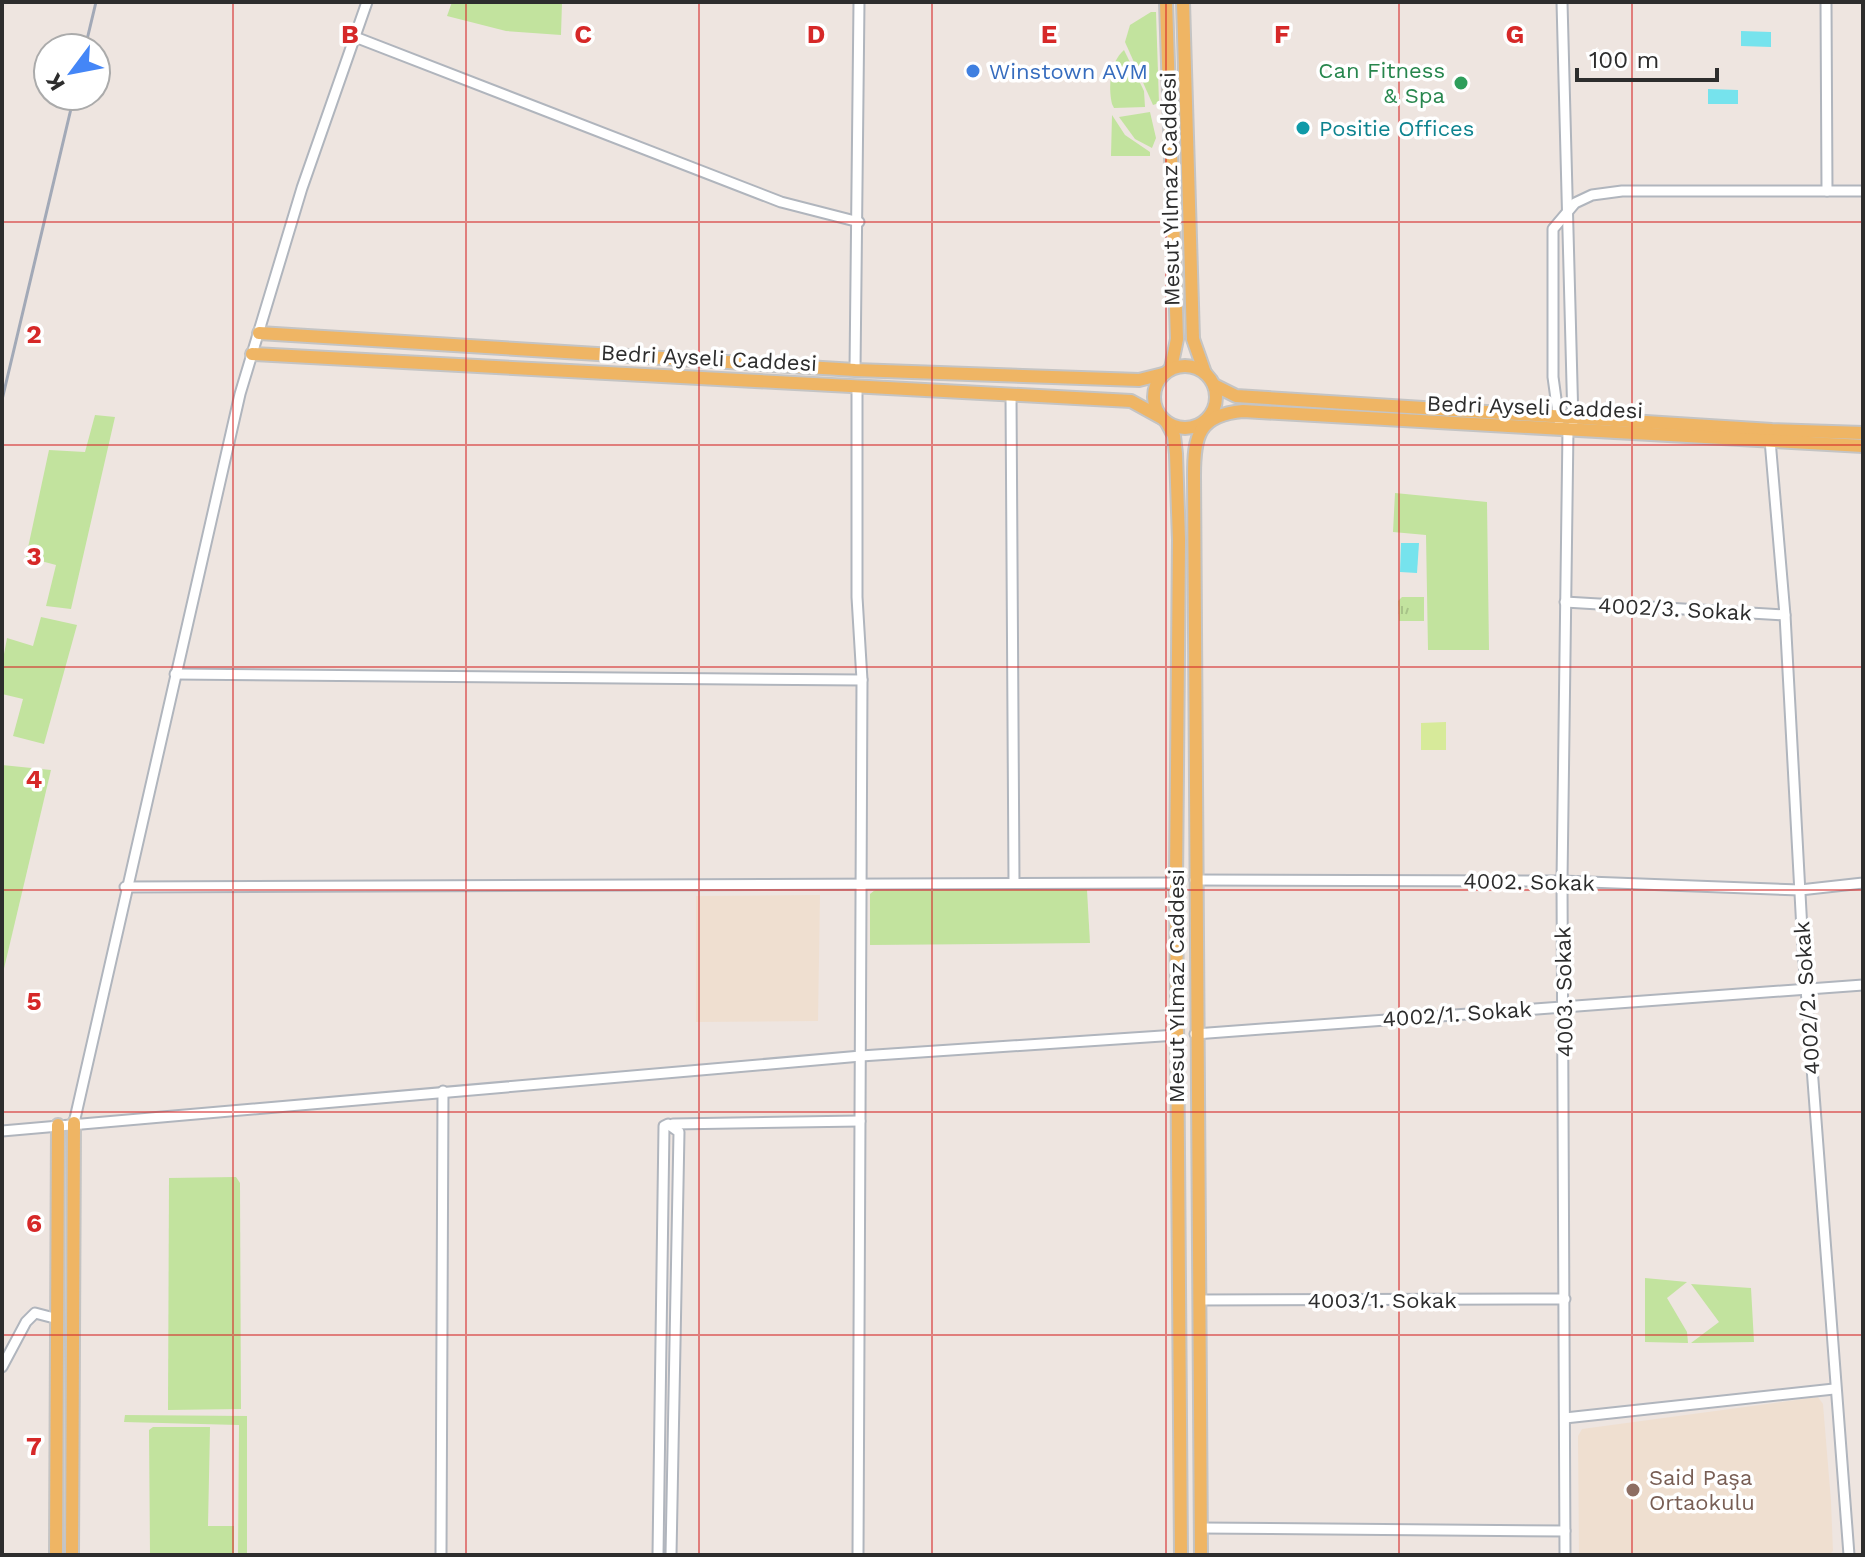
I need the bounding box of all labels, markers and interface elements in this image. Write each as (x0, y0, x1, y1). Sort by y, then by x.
text: B (341, 19, 359, 49)
text: C (574, 19, 592, 49)
text: D (807, 19, 825, 49)
text: E (1041, 19, 1057, 49)
text: F (1274, 19, 1290, 49)
text: G (1506, 19, 1524, 49)
north arrow (32, 32, 112, 112)
scale bar (1577, 32, 1717, 82)
text: 100 m (1589, 46, 1659, 74)
place label: Can Fitness & Spa (1318, 58, 1445, 108)
place label: Winstown AVM (989, 59, 1148, 84)
marker: Winstown AVM (964, 62, 982, 80)
text: K (40, 69, 70, 95)
street label: Mesut Yılmaz Caddesi (1155, 72, 1185, 306)
marker: Can Fitness & Spa (1452, 74, 1470, 92)
place label: Positie Offices (1319, 116, 1474, 141)
marker: Positie Offices (1294, 119, 1312, 137)
text: 2 (26, 319, 42, 349)
street label: Bedri Ayseli Caddesi (600, 340, 818, 376)
street label: Bedri Ayseli Caddesi (1426, 391, 1644, 423)
text: 3 (26, 541, 42, 571)
street label: 4002/3. Sokak (1597, 592, 1753, 626)
text: 4 (26, 764, 43, 794)
street label: 4002. Sokak (1463, 868, 1595, 896)
street label: Mesut Yılmaz Caddesi (1164, 869, 1189, 1103)
street label: 4002/2. Sokak (1789, 920, 1825, 1076)
street label: 4003. Sokak (1550, 926, 1578, 1058)
text: 5 (26, 986, 42, 1016)
street label: 4002/1. Sokak (1381, 996, 1533, 1032)
text: 6 (26, 1208, 42, 1238)
street label: 4003/1. Sokak (1307, 1288, 1457, 1313)
text: 7 (26, 1431, 42, 1461)
place label: Said Paşa Ortaokulu (1649, 1465, 1755, 1515)
marker: Said Paşa Ortaokulu (1624, 1481, 1642, 1499)

